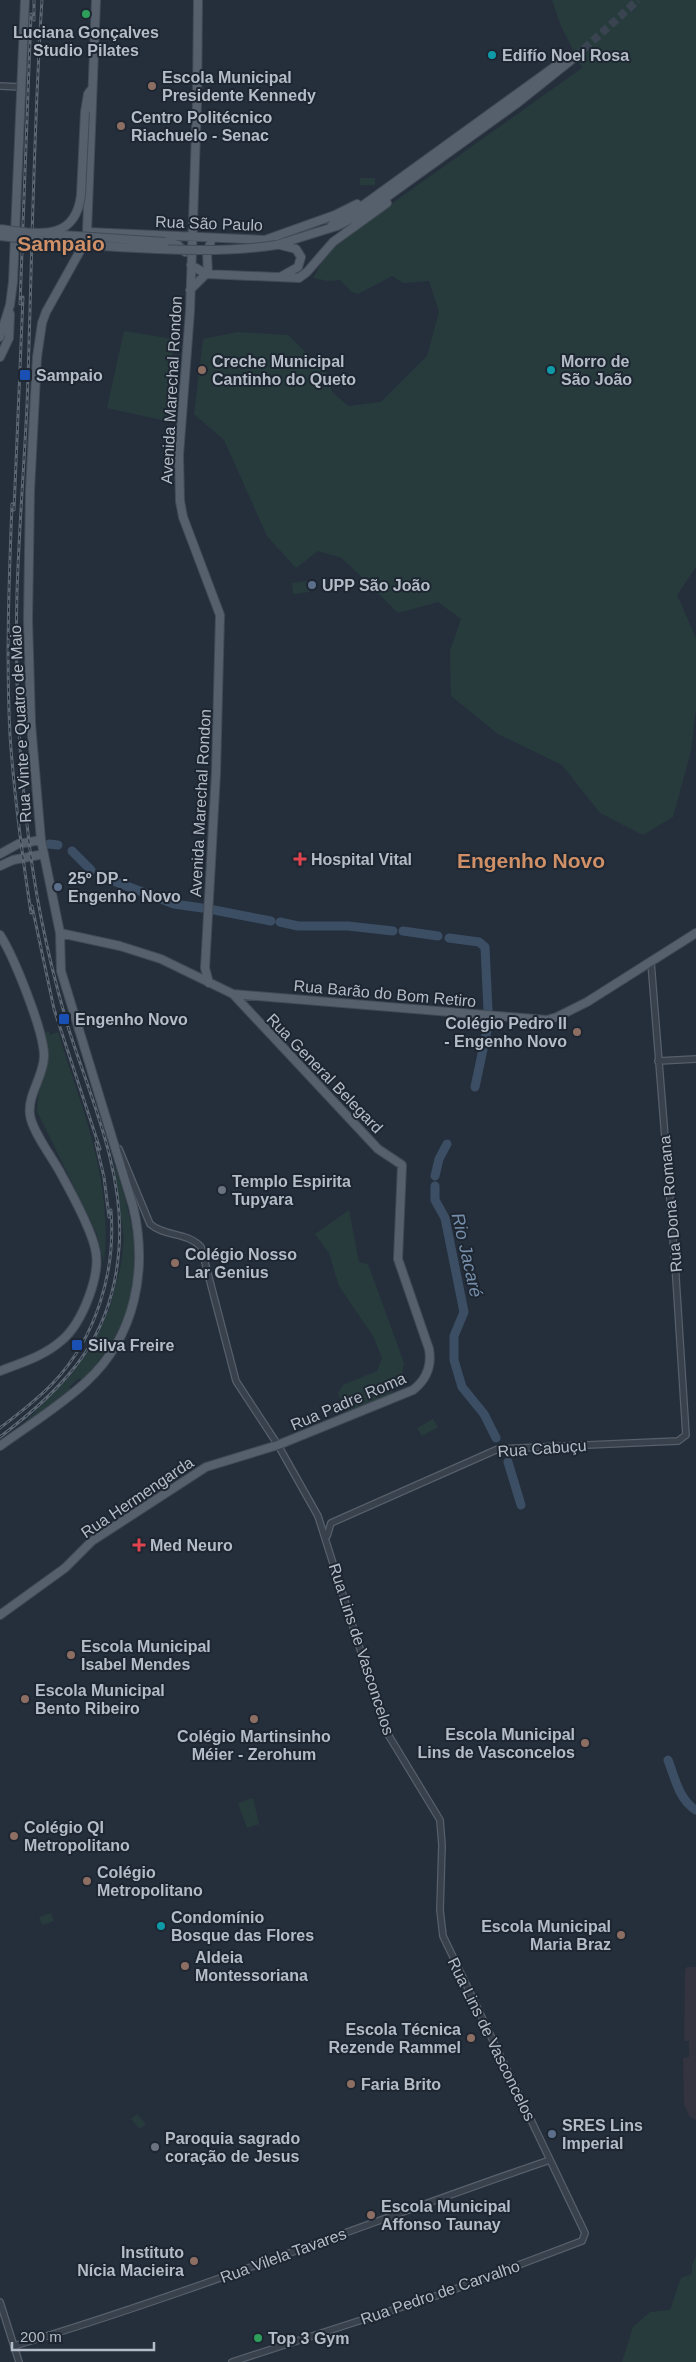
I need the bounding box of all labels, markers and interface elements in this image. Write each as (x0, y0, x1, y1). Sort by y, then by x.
marker: Luciana Gonçalves Studio Pilates (80, 8, 92, 20)
place label: Luciana Gonçalves Studio Pilates (13, 24, 159, 59)
place label: Edifío Noel Rosa (502, 47, 629, 64)
marker: Edifío Noel Rosa (486, 49, 498, 61)
place label: Escola Municipal Presidente Kennedy (162, 69, 316, 104)
marker: Escola Municipal Presidente Kennedy (146, 80, 158, 92)
place label: Centro Politécnico Riachuelo - Senac (131, 109, 273, 144)
marker: Centro Politécnico Riachuelo - Senac (115, 120, 127, 132)
street label: Rua São Paulo (155, 213, 263, 234)
district label: Sampaio (17, 232, 105, 255)
street label: Avenida Marechal Rondon (158, 296, 185, 484)
place label: Creche Municipal Cantinho do Queto (212, 353, 356, 388)
place label: Morro de São João (561, 353, 632, 388)
marker: Creche Municipal Cantinho do Queto (196, 364, 208, 376)
marker: Morro de São João (545, 364, 557, 376)
place label: Sampaio (36, 367, 103, 384)
marker: Sampaio (18, 368, 32, 382)
place label: UPP São João (322, 577, 430, 594)
marker: UPP São João (306, 579, 318, 591)
street label: Rua Vinte e Quatro de Maio (7, 625, 34, 823)
street label: Avenida Marechal Rondon (187, 709, 214, 897)
district label: Engenho Novo (457, 849, 605, 872)
place label: Hospital Vital (311, 851, 412, 868)
marker: Hospital Vital (293, 852, 307, 866)
place label: 25º DP - Engenho Novo (68, 870, 181, 905)
marker: 25º DP - Engenho Novo (52, 881, 64, 893)
street label: Rua Barão do Bom Retiro (293, 977, 477, 1010)
street label: Rua General Belegard (263, 1010, 386, 1137)
place label: Engenho Novo (75, 1011, 188, 1028)
marker: Engenho Novo (57, 1012, 71, 1026)
place label: Colégio Pedro II - Engenho Novo (444, 1015, 567, 1050)
marker: Colégio Pedro II - Engenho Novo (571, 1026, 583, 1038)
street label: Rua Dona Romana (656, 1135, 685, 1273)
place label: Templo Espirita Tupyara (232, 1173, 351, 1208)
marker: Templo Espirita Tupyara (216, 1184, 228, 1196)
water label: Rio Jacaré (448, 1211, 486, 1299)
place label: Colégio Nosso Lar Genius (185, 1246, 297, 1281)
marker: Colégio Nosso Lar Genius (169, 1257, 181, 1269)
place label: Silva Freire (88, 1337, 174, 1354)
marker: Silva Freire (70, 1338, 84, 1352)
street label: Rua Padre Roma (288, 1369, 409, 1433)
street label: Rua Cabuçu (497, 1437, 587, 1460)
street label: Rua Hermengarda (78, 1454, 197, 1541)
place label: Med Neuro (150, 1537, 233, 1554)
marker: Med Neuro (132, 1538, 146, 1552)
street label: Rua Lins de Vasconcelos (326, 1561, 397, 1737)
place label: Escola Municipal Isabel Mendes (81, 1638, 211, 1673)
marker: Escola Municipal Isabel Mendes (65, 1649, 77, 1661)
place label: Escola Municipal Bento Ribeiro (35, 1682, 165, 1717)
marker: Escola Municipal Bento Ribeiro (19, 1693, 31, 1705)
marker: Colégio Martinsinho Méier - Zerohum (248, 1713, 260, 1725)
place label: Escola Municipal Lins de Vasconcelos (418, 1726, 575, 1761)
place label: Colégio Martinsinho Méier - Zerohum (177, 1728, 331, 1763)
marker: Escola Municipal Lins de Vasconcelos (579, 1737, 591, 1749)
place label: Colégio QI Metropolitano (24, 1819, 130, 1854)
marker: Colégio QI Metropolitano (8, 1830, 20, 1842)
place label: Colégio Metropolitano (97, 1864, 203, 1899)
marker: Colégio Metropolitano (81, 1875, 93, 1887)
place label: Condomínio Bosque das Flores (171, 1909, 314, 1944)
place label: Escola Municipal Maria Braz (481, 1918, 611, 1953)
marker: Condomínio Bosque das Flores (155, 1920, 167, 1932)
marker: Escola Municipal Maria Braz (615, 1929, 627, 1941)
place label: Aldeia Montessoriana (195, 1949, 308, 1984)
street label: Rua Lins de Vasconcelos (445, 1955, 539, 2124)
marker: Aldeia Montessoriana (179, 1960, 191, 1972)
place label: Escola Técnica Rezende Rammel (329, 2021, 461, 2056)
marker: Escola Técnica Rezende Rammel (465, 2032, 477, 2044)
place label: Faria Brito (361, 2076, 441, 2093)
marker: Faria Brito (345, 2078, 357, 2090)
place label: SRES Lins Imperial (562, 2117, 643, 2152)
marker: SRES Lins Imperial (546, 2128, 558, 2140)
place label: Paroquia sagrado coração de Jesus (165, 2130, 300, 2165)
marker: Paroquia sagrado coração de Jesus (149, 2141, 161, 2153)
place label: Escola Municipal Affonso Taunay (381, 2198, 511, 2233)
marker: Escola Municipal Affonso Taunay (365, 2209, 377, 2221)
street label: Rua Vilela Tavares (218, 2225, 348, 2286)
place label: Instituto Nícia Macieira (77, 2244, 184, 2279)
marker: Instituto Nícia Macieira (188, 2255, 200, 2267)
street label: Rua Pedro de Carvalho (358, 2257, 522, 2328)
scale bar (12, 2320, 155, 2352)
text: 200 m (20, 2328, 62, 2345)
place label: Top 3 Gym (268, 2330, 350, 2347)
marker: Top 3 Gym (252, 2332, 264, 2344)

